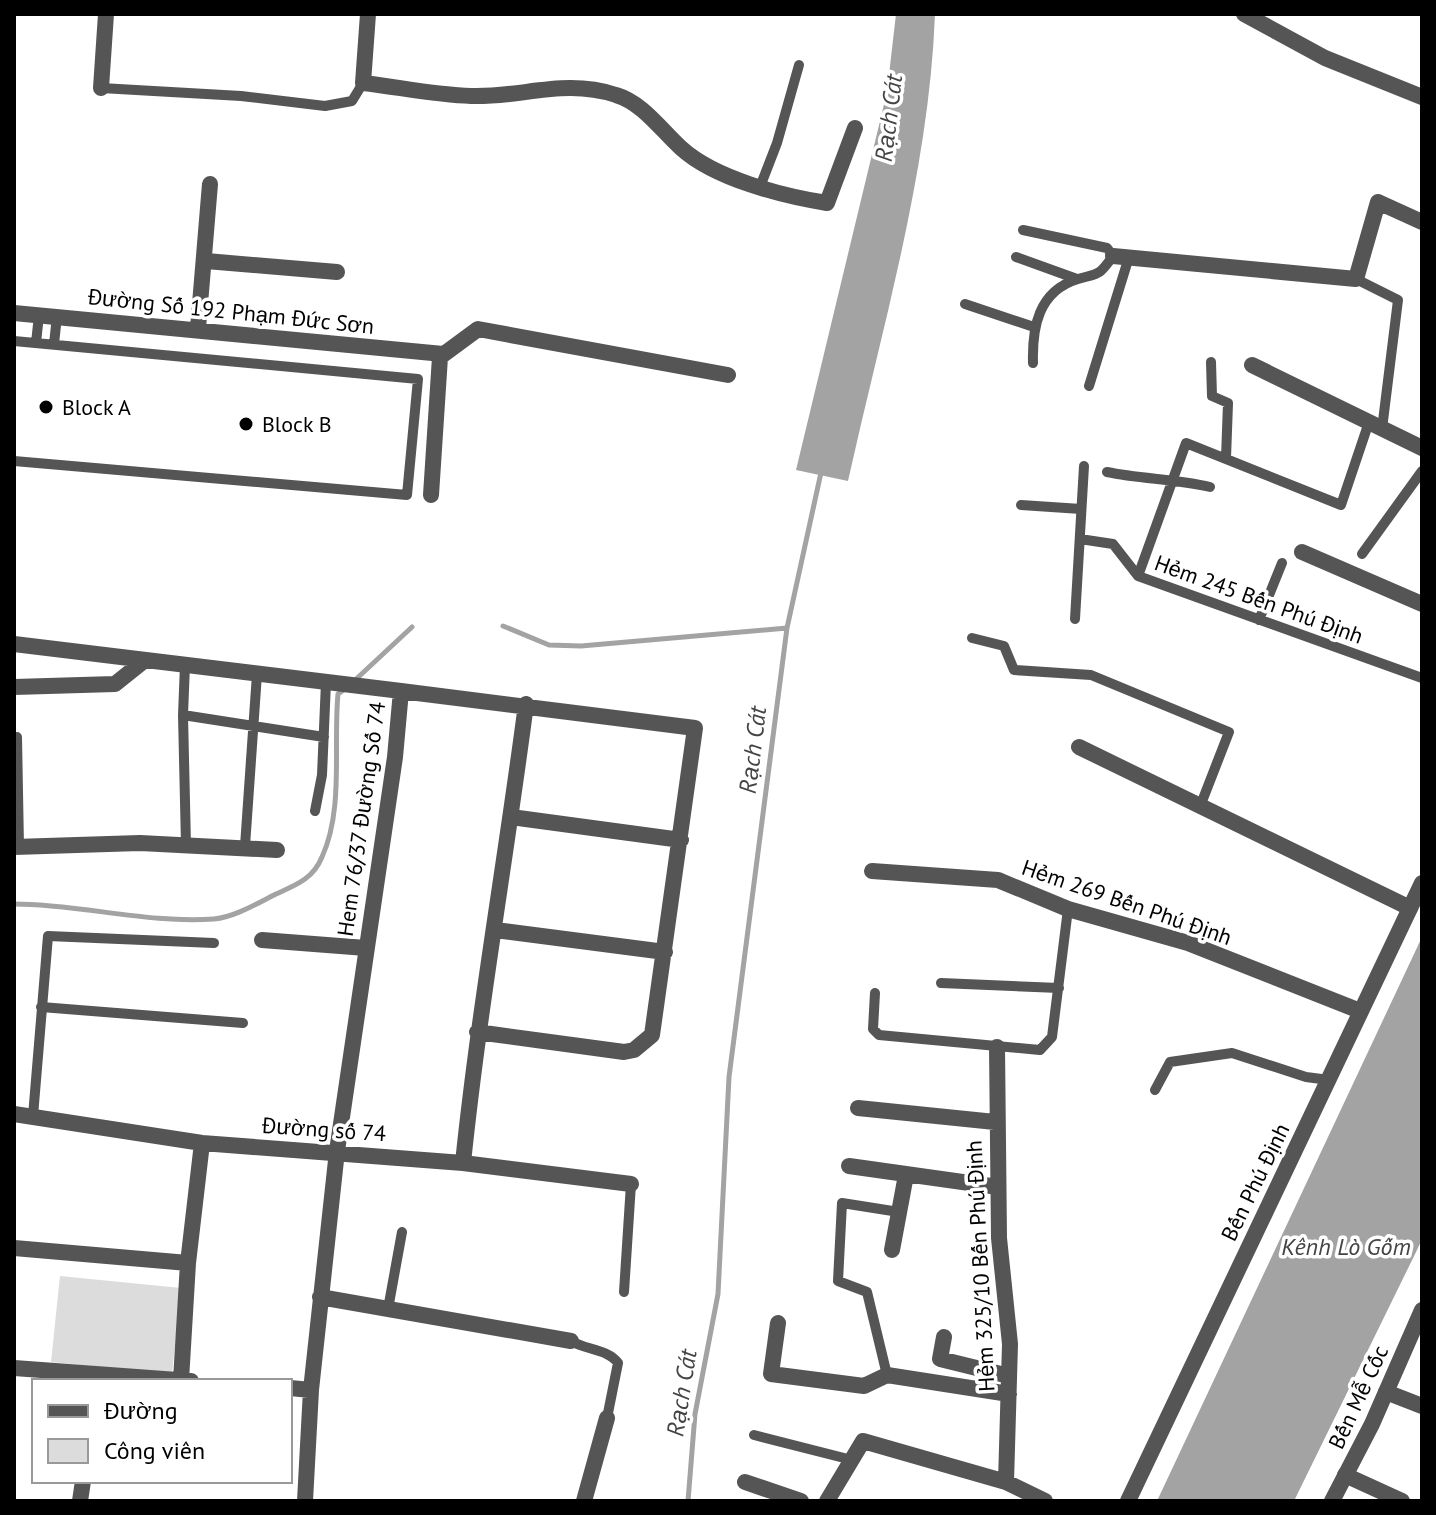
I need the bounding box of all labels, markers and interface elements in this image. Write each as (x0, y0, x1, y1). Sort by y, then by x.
water label: Rạch Cát (868, 71, 909, 163)
street label: Đường Số 192 Phạm Đức Sơn (86, 282, 375, 340)
place label: Block A (62, 393, 131, 421)
marker: Block A (37, 398, 55, 416)
place label: Block B (262, 410, 332, 438)
marker: Block B (237, 415, 255, 433)
street label: Hẻm 245 Bến Phú Định (1151, 548, 1367, 650)
street label: Hem 76/37 Đường Số 74 (331, 700, 391, 938)
water label: Rạch Cát (732, 703, 773, 795)
street label: Hẻm 269 Bến Phú Định (1018, 853, 1236, 951)
street label: Đường số 74 (260, 1111, 387, 1147)
street label: Bến Phú Định (1214, 1119, 1296, 1245)
street label: Hẻm 325/10 Bến Phú Định (959, 1140, 1001, 1392)
water label: Kênh Lò Gốm (1281, 1231, 1411, 1262)
street label: Bến Mễ Cốc (1322, 1341, 1394, 1453)
water label: Rạch Cát (659, 1346, 704, 1439)
legend (32, 1379, 292, 1483)
text: Đường (103, 1395, 178, 1426)
text: Công viên (104, 1435, 205, 1466)

